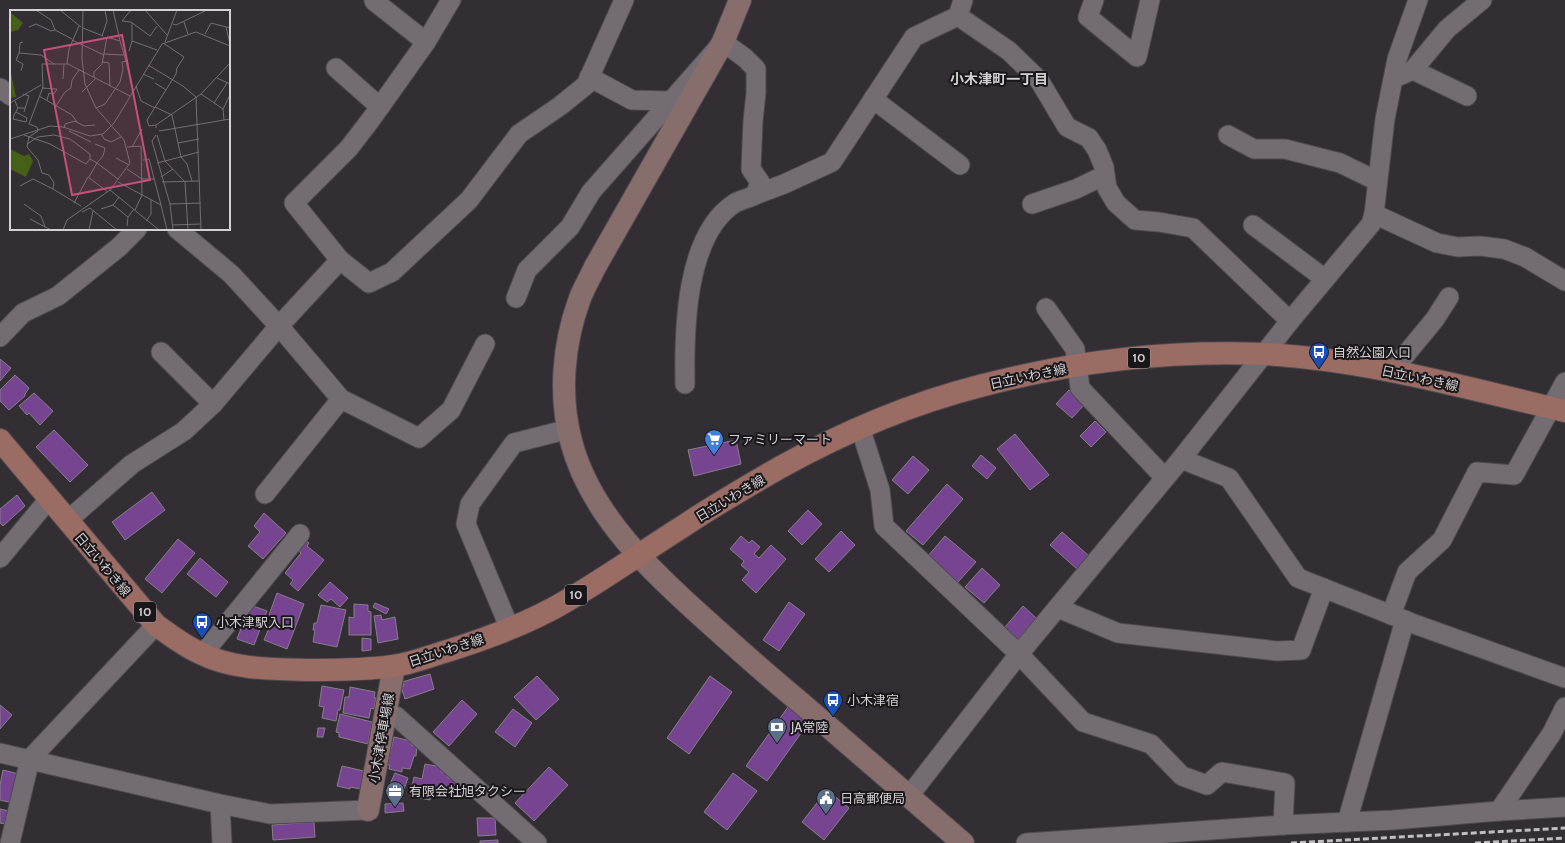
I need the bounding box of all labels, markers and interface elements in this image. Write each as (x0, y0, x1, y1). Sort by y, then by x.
inset map (10, 10, 230, 230)
district label: 小木津町一丁目 (950, 70, 1048, 88)
bus stop icon: 自然公園入口 (1308, 341, 1330, 369)
place label: 自然公園入口 (1333, 344, 1411, 360)
road number: 10 (1128, 348, 1150, 368)
street label: 日立いわき線 (988, 360, 1068, 392)
street label: 日立いわき線 (1380, 362, 1460, 394)
supermarket icon: ファミリーマート (703, 428, 725, 456)
place label: ファミリーマート (728, 431, 832, 447)
street label: 日立いわき線 (692, 471, 768, 525)
street label: 日立いわき線 (72, 529, 134, 599)
road number: 10 (565, 585, 587, 605)
road number: 10 (134, 602, 156, 622)
bus stop icon: 小木津駅入口 (191, 611, 213, 639)
place label: 小木津駅入口 (216, 614, 294, 630)
street label: 日立いわき線 (406, 630, 486, 670)
bus stop icon: 小木津宿 (822, 689, 844, 717)
street label: 小木津停車場線 (365, 692, 397, 784)
place label: 小木津宿 (847, 692, 899, 708)
bank icon: JA常陸 (766, 716, 788, 744)
place label: JA常陸 (790, 719, 828, 735)
office icon: 有限会社旭タクシー (384, 780, 406, 808)
place label: 有限会社旭タクシー (409, 783, 526, 799)
public building icon: 日高郵便局 (815, 787, 837, 815)
place label: 日高郵便局 (840, 790, 905, 806)

